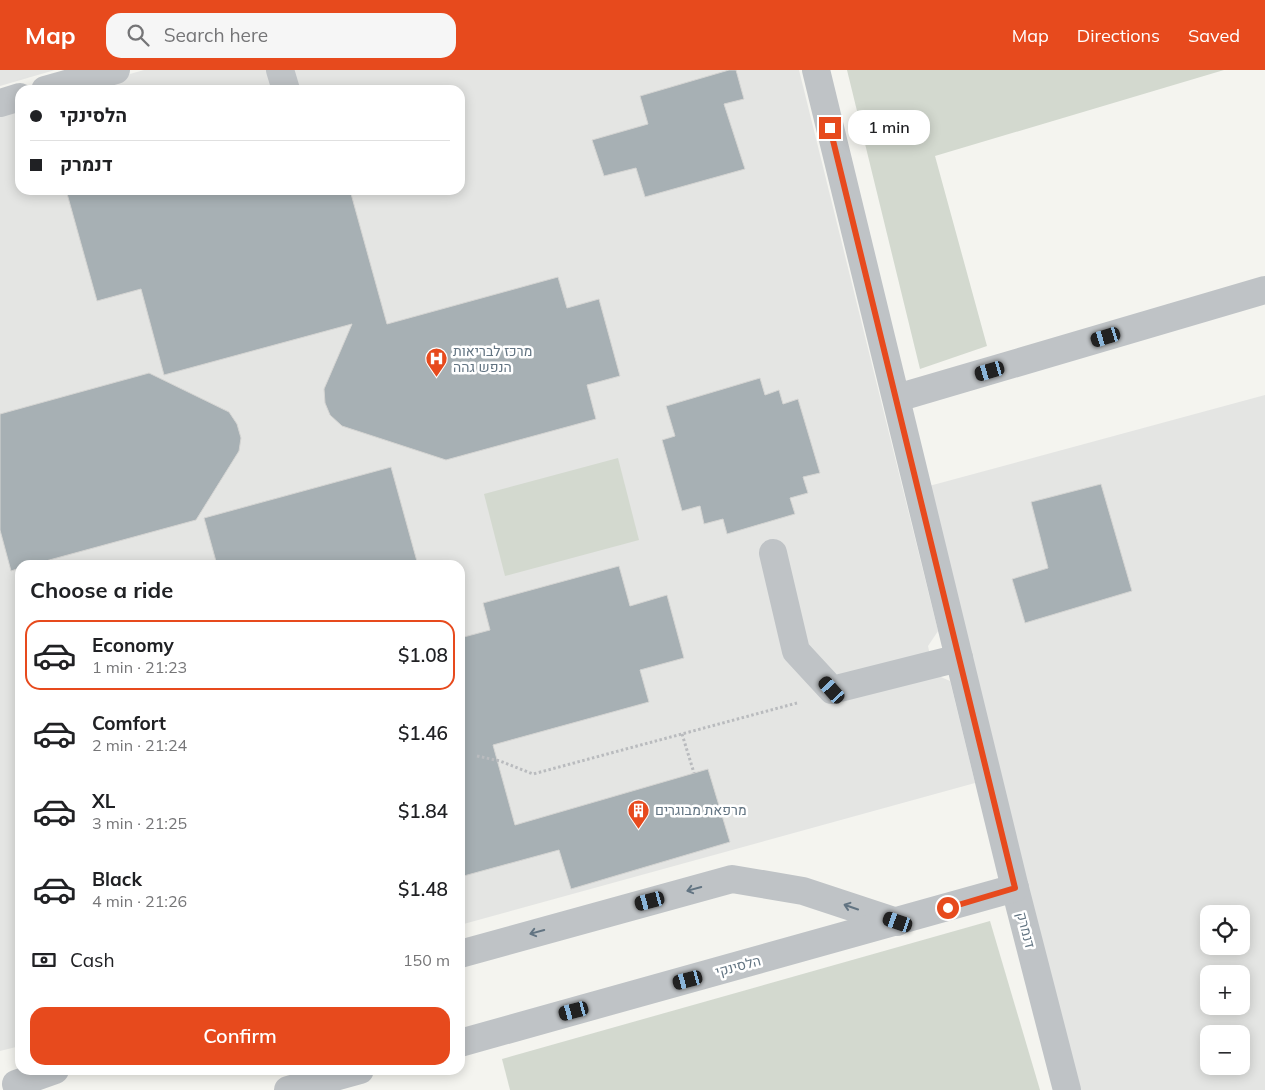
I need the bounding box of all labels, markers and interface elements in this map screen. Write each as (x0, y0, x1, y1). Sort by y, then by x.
search box (106, 13, 456, 58)
text: Map (25, 20, 76, 50)
icon: search (124, 21, 152, 49)
text: Search here (164, 23, 268, 47)
text: Map (1012, 24, 1049, 47)
text: Directions (1077, 24, 1160, 47)
text: Saved (1188, 24, 1240, 47)
text: הלסינקי (60, 103, 127, 127)
callout: 1 min (848, 110, 930, 146)
route end (819, 117, 841, 139)
text: 1 min (868, 117, 910, 137)
text: דנמרק (60, 152, 113, 176)
car (1089, 325, 1122, 349)
place label: מרכז לבריאות הנפש גהה (453, 342, 532, 376)
hospital icon: מרכז לבריאות הנפש גהה (425, 347, 449, 378)
car (973, 360, 1006, 382)
text: Choose a ride (30, 576, 173, 604)
icon: car (32, 633, 77, 678)
text: Economy (92, 633, 174, 657)
text: $1.08 (398, 643, 448, 667)
text: 1 min · 21:23 (92, 657, 187, 677)
car (816, 674, 847, 706)
icon: car (32, 711, 77, 756)
text: Comfort (92, 711, 166, 735)
text: $1.46 (398, 721, 448, 745)
text: 2 min · 21:24 (92, 735, 187, 755)
icon: car (32, 789, 77, 834)
text: XL (92, 789, 115, 813)
building icon: מרפאת מבוגרים (627, 798, 651, 829)
text: $1.84 (398, 799, 448, 823)
place label: מרפאת מבוגרים (655, 801, 747, 819)
text: 3 min · 21:25 (92, 813, 187, 833)
icon: car (32, 867, 77, 912)
text: Black (92, 867, 142, 891)
text: $1.48 (398, 877, 448, 901)
one-way arrow (686, 885, 702, 895)
car (633, 890, 666, 912)
text: 4 min · 21:26 (92, 891, 187, 911)
route start (937, 897, 959, 919)
one-way arrow (844, 902, 860, 911)
map controls (1200, 905, 1250, 1075)
button: locate (1200, 905, 1250, 955)
car (881, 910, 914, 934)
street label: דנמרק (1013, 910, 1039, 950)
one-way arrow (530, 928, 546, 938)
icon: cash (30, 946, 58, 974)
text: Cash (70, 948, 115, 972)
text: 150 m (403, 950, 450, 970)
street label: הלסינקי (713, 951, 763, 981)
button: + (1200, 965, 1250, 1015)
car (671, 969, 704, 991)
car (557, 1000, 590, 1022)
button: Confirm (30, 1007, 450, 1065)
button: − (1200, 1025, 1250, 1075)

